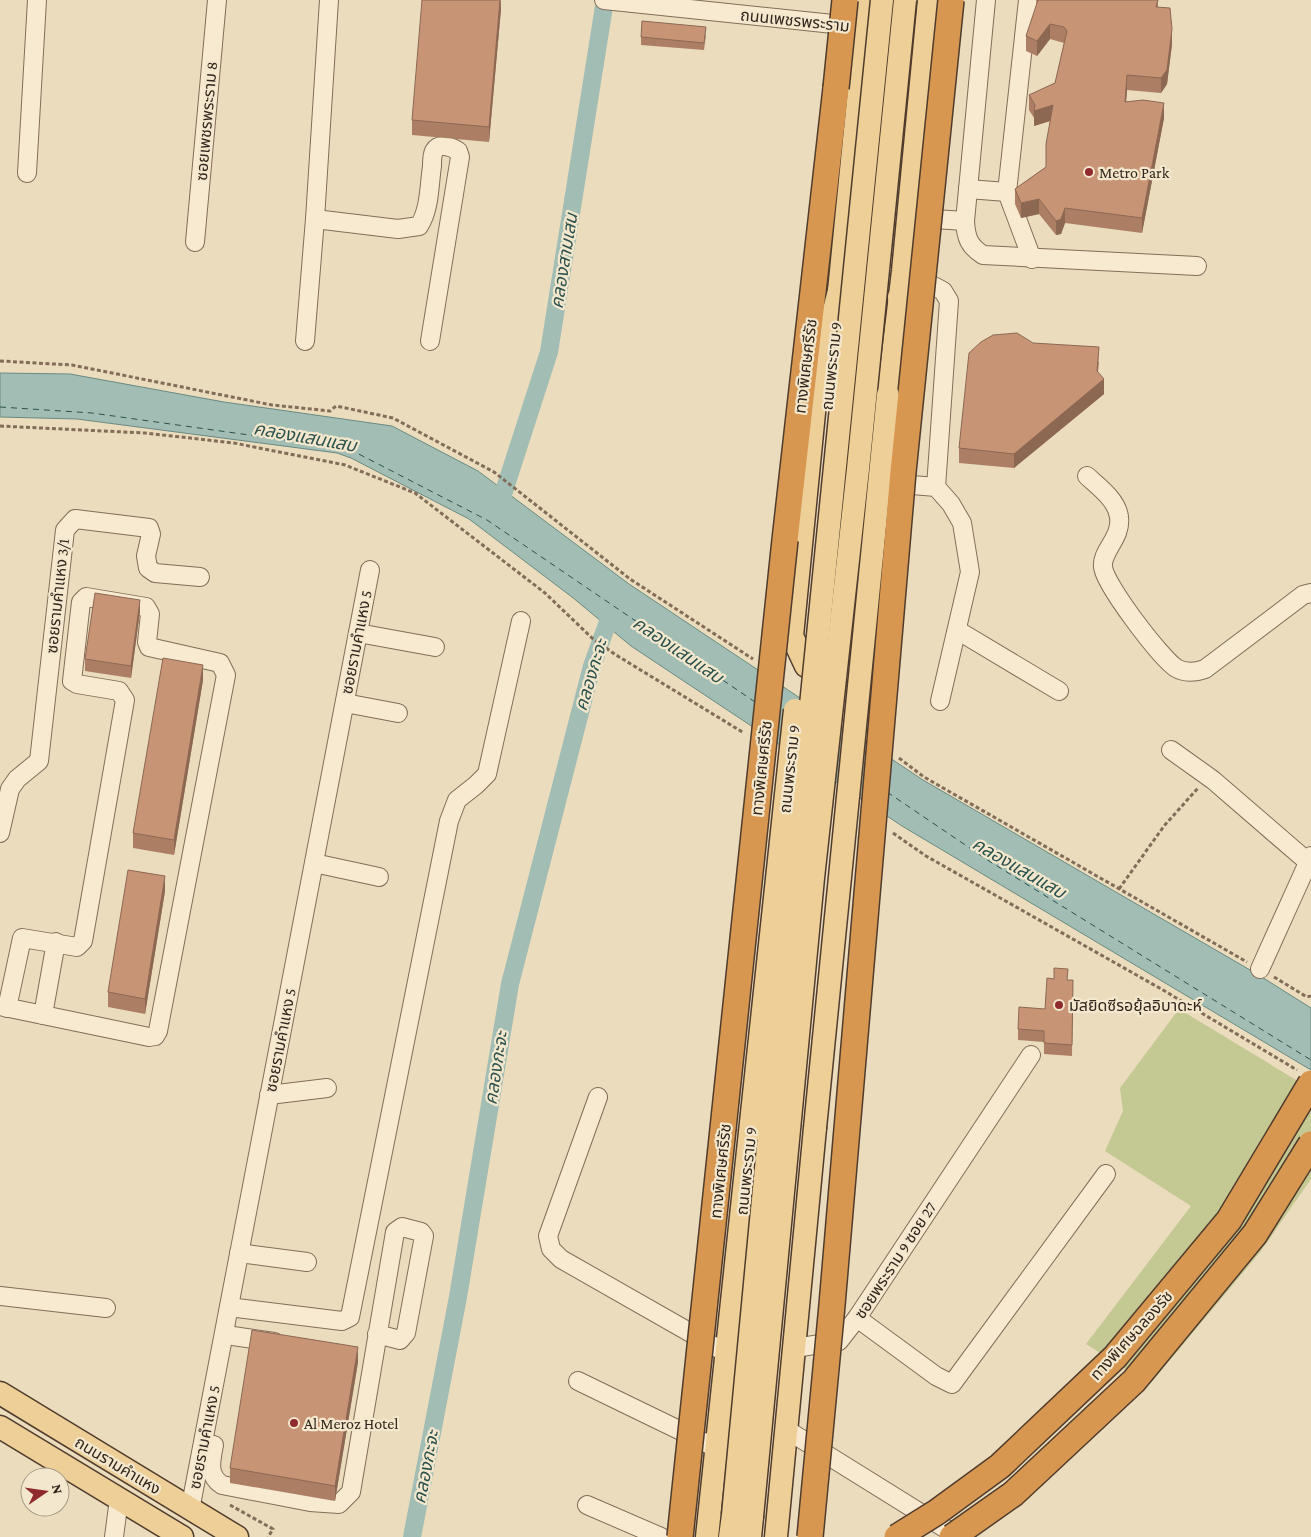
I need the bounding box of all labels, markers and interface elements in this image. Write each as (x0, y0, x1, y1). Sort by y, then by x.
street label: ถนนเพชรพระราม (739, 6, 850, 35)
street label: ซอยเพชรพระราม 8 (193, 61, 220, 181)
place label: Metro Park (1099, 164, 1170, 181)
marker: Metro Park (1083, 166, 1095, 178)
water label: คลองสามเสน (547, 211, 582, 310)
street label: ทางพิเศษศรีรัช (791, 318, 820, 414)
street label: ถนนพระราม 9 (818, 321, 845, 411)
water label: คลองแสนแสบ (252, 418, 359, 456)
street label: ซอยรามคำแหง 3/1 (43, 538, 72, 654)
street label: ซอยรามคำแหง 5 (338, 589, 375, 696)
water label: คลองแสนแสบ (629, 613, 728, 688)
water label: คลองกะจะ (571, 635, 612, 713)
street label: ทางพิเศษศรีรัช (748, 720, 775, 816)
street label: ถนนพระราม 9 (776, 724, 803, 814)
water label: คลองแสนแสบ (969, 833, 1070, 903)
street label: ซอยรามคำแหง 5 (262, 987, 299, 1094)
place label: มัสยิดซีรอยุ้ลอิบาดะห์ (1069, 997, 1202, 1015)
marker: มัสยิดซีรอยุ้ลอิบาดะห์ (1053, 999, 1065, 1011)
water label: คลองกะจะ (480, 1028, 512, 1106)
street label: ทางพิเศษศรีรัช (707, 1123, 734, 1219)
street label: ถนนพระราม 9 (733, 1126, 760, 1216)
street label: ซอยพระราม 9 ซอย 27 (851, 1198, 940, 1322)
street label: ทางพิเศษฉลองรัช (1087, 1287, 1176, 1383)
street label: ซอยรามคำแหง 5 (186, 1384, 223, 1491)
place label: Al Meroz Hotel (304, 1415, 399, 1432)
marker: Al Meroz Hotel (288, 1417, 300, 1429)
water label: คลองกะจะ (409, 1427, 443, 1505)
street label: ถนนรามคำแหง (72, 1433, 164, 1498)
north arrow (20, 1467, 70, 1517)
text: N (49, 1483, 67, 1496)

